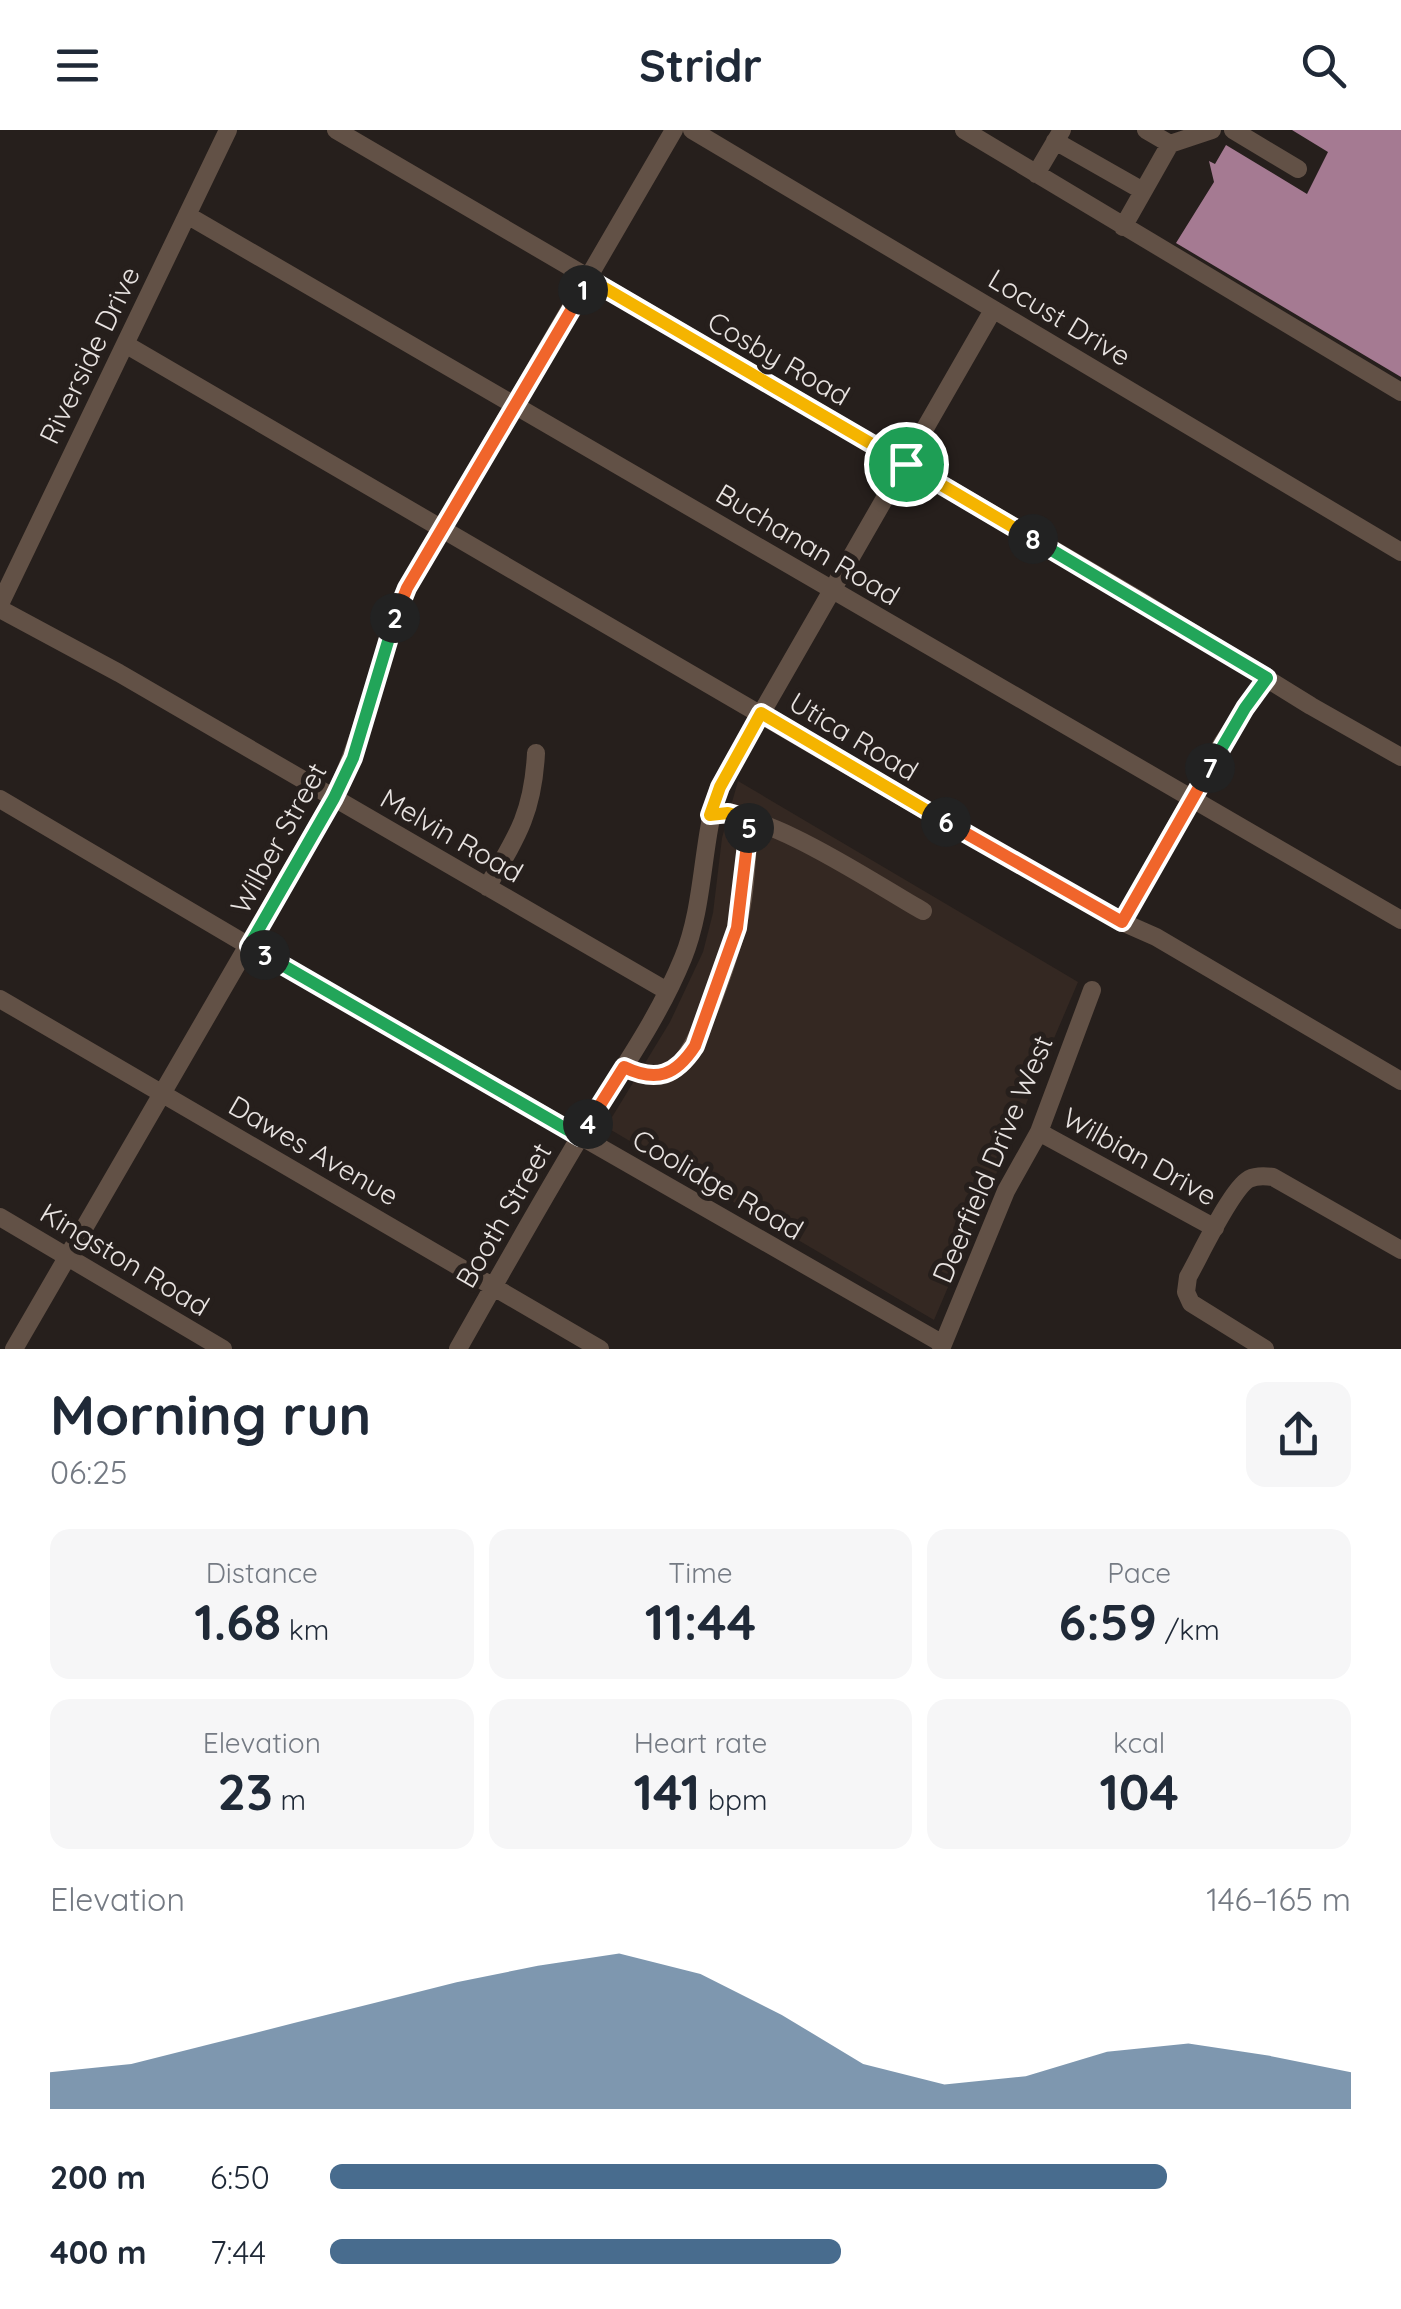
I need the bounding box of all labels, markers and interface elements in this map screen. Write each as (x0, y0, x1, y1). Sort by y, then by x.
text: Stridr (639, 37, 762, 93)
icon: menu (50, 38, 105, 93)
icon: search (1296, 38, 1351, 93)
street label: Riverside Drive (31, 261, 147, 449)
street label: Locust Drive (982, 261, 1138, 373)
pin: 1 (558, 265, 608, 315)
text: 1 (578, 272, 588, 307)
street label: Cosby Road (702, 303, 856, 413)
pin (864, 422, 949, 507)
icon: arrive (879, 437, 934, 492)
street label: Buchanan Road (710, 475, 906, 613)
pin: 8 (1008, 514, 1058, 564)
text: 8 (1025, 521, 1041, 556)
pin: 2 (370, 593, 420, 643)
text: 2 (387, 600, 403, 635)
street label: Utica Road (783, 684, 925, 788)
pin: 7 (1185, 743, 1235, 793)
text: 7 (1202, 750, 1218, 785)
street label: Wilber Street (222, 756, 334, 920)
street label: Melvin Road (374, 780, 530, 890)
pin: 6 (921, 797, 971, 847)
pin: 5 (724, 803, 774, 853)
text: 6 (938, 804, 954, 839)
text: 5 (741, 810, 757, 845)
pin: 3 (240, 930, 290, 980)
text: 3 (257, 937, 273, 972)
street label: Deerfield Drive West (924, 1030, 1060, 1288)
street label: Dawes Avenue (223, 1087, 405, 1213)
pin: 4 (563, 1099, 613, 1149)
street label: Wilbian Drive (1057, 1099, 1223, 1213)
text: 4 (580, 1106, 596, 1141)
street label: Coolidge Road (626, 1121, 810, 1247)
street label: Booth Street (447, 1136, 559, 1294)
street label: Kingston Road (34, 1195, 216, 1323)
text: Morning run (50, 1380, 371, 1449)
button: share (1246, 1382, 1351, 1487)
text: 06:25 (50, 1452, 127, 1492)
text: Distance (206, 1555, 318, 1590)
text: Time (668, 1555, 733, 1590)
text: Pace (1107, 1555, 1171, 1590)
text: 1.68 (194, 1590, 281, 1653)
text: 11:44 (645, 1590, 756, 1653)
text: 6:59 (1059, 1590, 1157, 1653)
text: km (281, 1612, 329, 1647)
text: /km (1157, 1612, 1220, 1647)
text: Elevation (203, 1725, 321, 1760)
text: Heart rate (634, 1725, 767, 1760)
text: kcal (1113, 1725, 1165, 1760)
text: 23 (218, 1760, 273, 1823)
text: 141 (634, 1760, 700, 1823)
text: 104 (1099, 1760, 1179, 1823)
text: m (273, 1782, 306, 1817)
text: bpm (700, 1782, 767, 1817)
text: Elevation (50, 1879, 185, 1919)
text: 146–165 m (1206, 1879, 1351, 1919)
text: 200 m (50, 2157, 146, 2197)
text: 6:50 (210, 2157, 270, 2197)
text: 400 m (50, 2232, 147, 2272)
text: 7:44 (210, 2232, 266, 2272)

